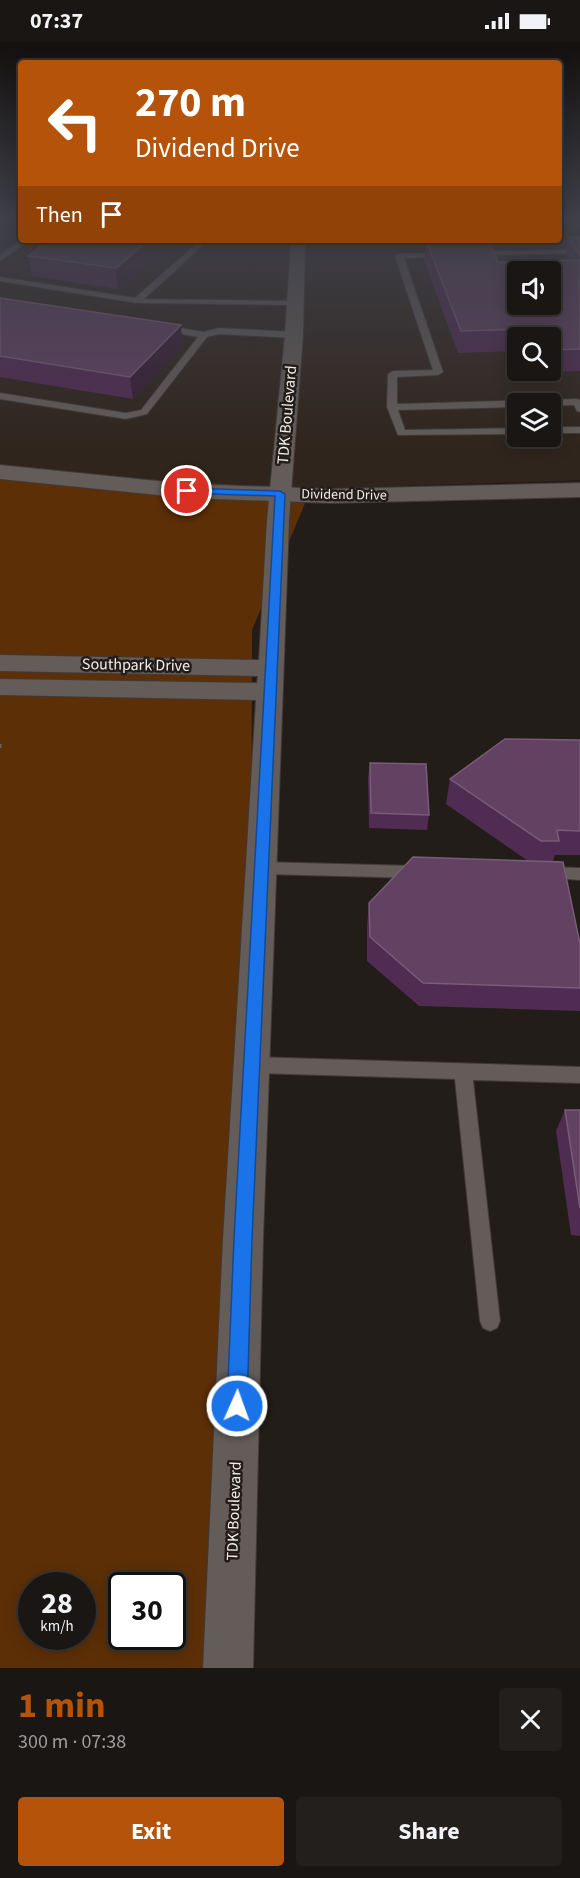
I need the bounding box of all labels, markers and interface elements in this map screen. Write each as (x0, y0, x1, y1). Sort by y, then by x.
text: 07:37 (30, 5, 83, 37)
text: 270 m (135, 73, 246, 133)
icon: left (36, 84, 114, 162)
text: Dividend Drive (135, 129, 300, 168)
icon: arrive (95, 198, 128, 231)
text: Then (36, 199, 83, 231)
map controls (507, 261, 561, 447)
button: sound (507, 261, 561, 315)
button: search (507, 327, 561, 381)
street label: TDK Boulevard (272, 365, 302, 465)
button: layers (507, 393, 561, 447)
pin (161, 465, 212, 516)
icon: arrive (170, 474, 203, 507)
street label: Dividend Drive (301, 484, 387, 506)
street label: Southpark Drive (82, 653, 190, 677)
position arrow (205, 1374, 269, 1438)
street label: TDK Boulevard (221, 1461, 247, 1561)
speed limit sign: 30 (108, 1572, 186, 1650)
text: 28 (41, 1582, 73, 1625)
text: km/h (40, 1616, 74, 1637)
text: 1 min (18, 1680, 106, 1731)
button: close (499, 1688, 562, 1751)
text: 300 m · 07:38 (18, 1728, 126, 1756)
button: Exit (18, 1797, 284, 1866)
button: Share (296, 1797, 562, 1866)

